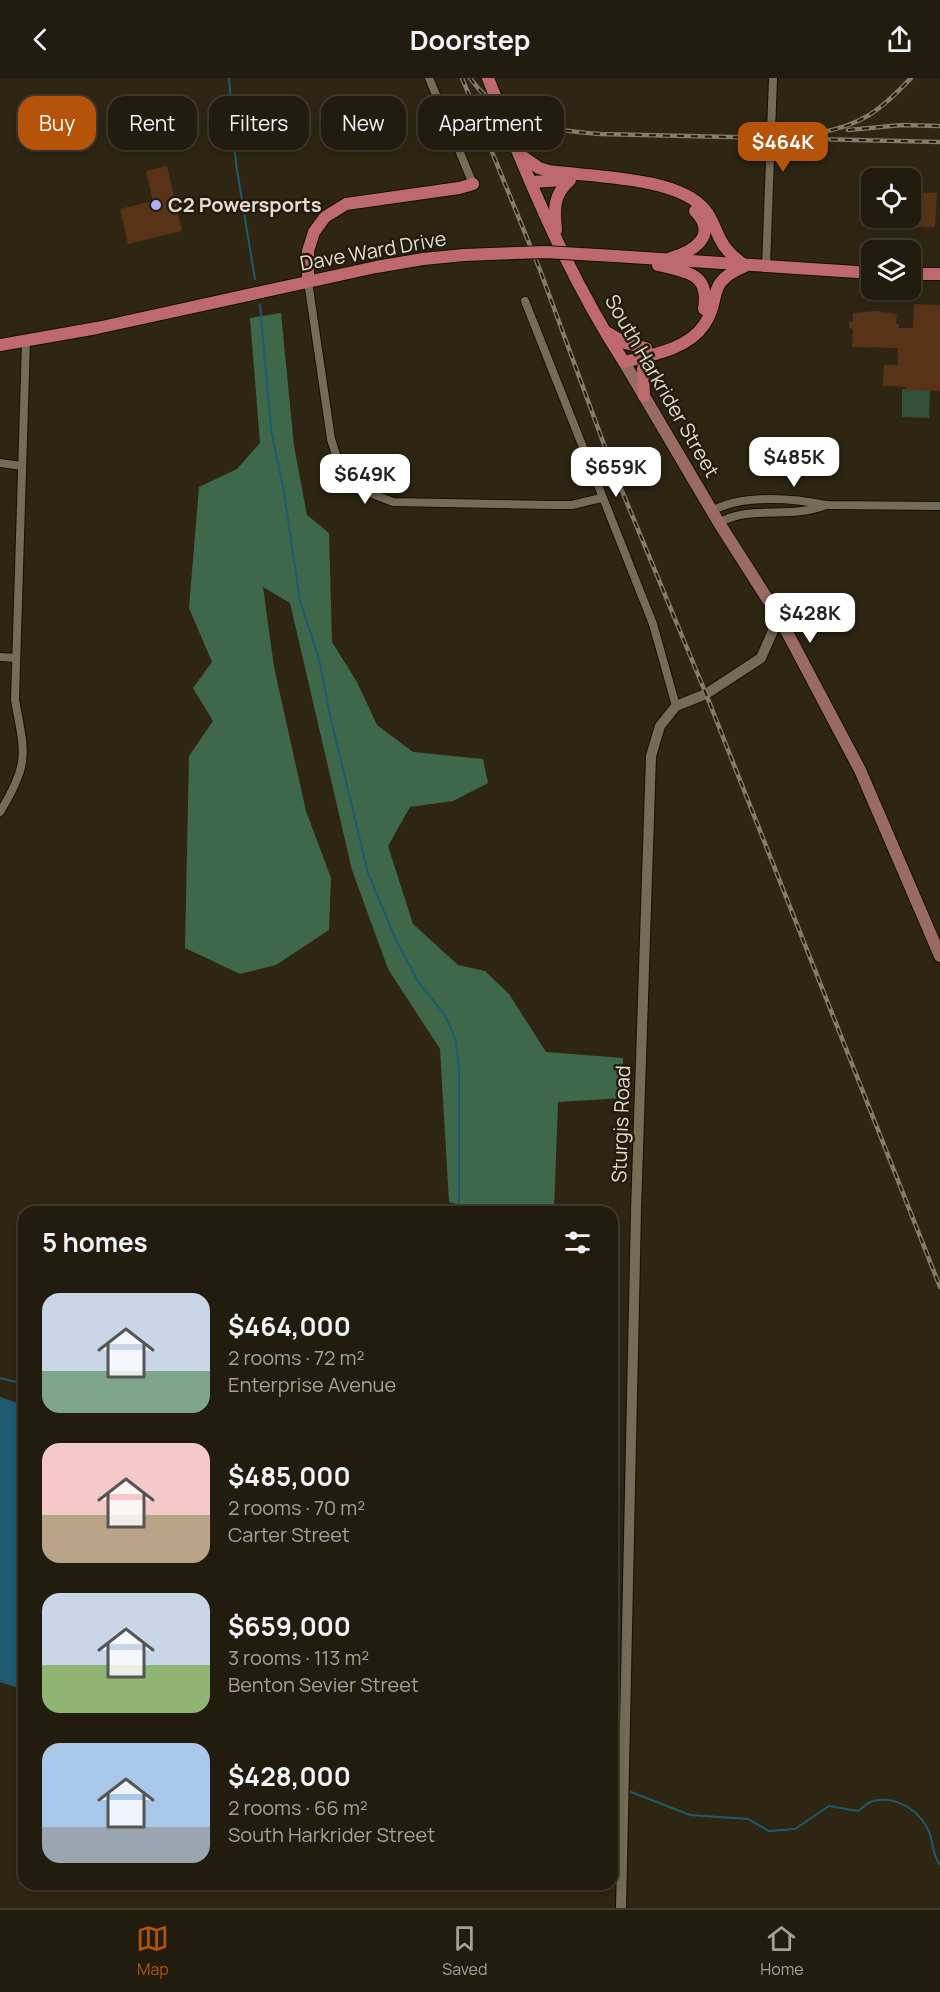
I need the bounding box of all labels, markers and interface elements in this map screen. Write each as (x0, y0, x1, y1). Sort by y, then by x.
text: Doorstep (410, 21, 530, 58)
icon: back (24, 23, 57, 56)
icon: share (883, 23, 916, 56)
chip: Buy (18, 96, 96, 150)
chip: Rent (108, 96, 197, 150)
chip: Filters (209, 96, 309, 150)
chip: New (321, 96, 406, 150)
chip: Apartment (418, 96, 564, 150)
pin: $464K (741, 122, 825, 173)
text: $464K (752, 128, 814, 155)
map controls (861, 168, 921, 300)
button: locate (861, 168, 921, 228)
place label: C2 Powersports (168, 191, 322, 218)
marker: C2 Powersports (149, 198, 163, 212)
street label: Dave Ward Drive (298, 224, 448, 277)
button: layers (861, 240, 921, 300)
street label: South Harkrider Street (599, 289, 726, 482)
pin: $485K (752, 437, 836, 488)
text: $485K (763, 443, 825, 470)
pin: $659K (574, 447, 658, 498)
text: $659K (585, 453, 647, 480)
pin: $649K (323, 454, 407, 505)
text: $649K (334, 460, 396, 487)
pin: $428K (768, 593, 852, 644)
text: $428K (779, 599, 841, 626)
street label: Sturgis Road (605, 1065, 636, 1183)
text: 5 homes (42, 1224, 148, 1260)
icon: filters (561, 1226, 594, 1259)
text: $464,000 (228, 1308, 351, 1344)
icon: home (90, 1317, 162, 1389)
text: 2 rooms · 72 m² (228, 1344, 364, 1371)
text: Enterprise Avenue (228, 1371, 396, 1398)
text: $485,000 (228, 1458, 351, 1494)
icon: home (90, 1467, 162, 1539)
text: 2 rooms · 70 m² (228, 1494, 365, 1521)
text: Carter Street (228, 1521, 350, 1548)
text: $659,000 (228, 1608, 351, 1644)
icon: home (90, 1617, 162, 1689)
text: 3 rooms · 113 m² (228, 1644, 369, 1671)
text: Benton Sevier Street (228, 1671, 419, 1698)
text: $428,000 (228, 1758, 351, 1794)
icon: home (90, 1767, 162, 1839)
text: 2 rooms · 66 m² (228, 1794, 368, 1821)
text: South Harkrider Street (228, 1821, 435, 1848)
tab: Map (136, 1922, 169, 1980)
tab: Saved (442, 1922, 487, 1980)
tab: Home (760, 1922, 804, 1980)

